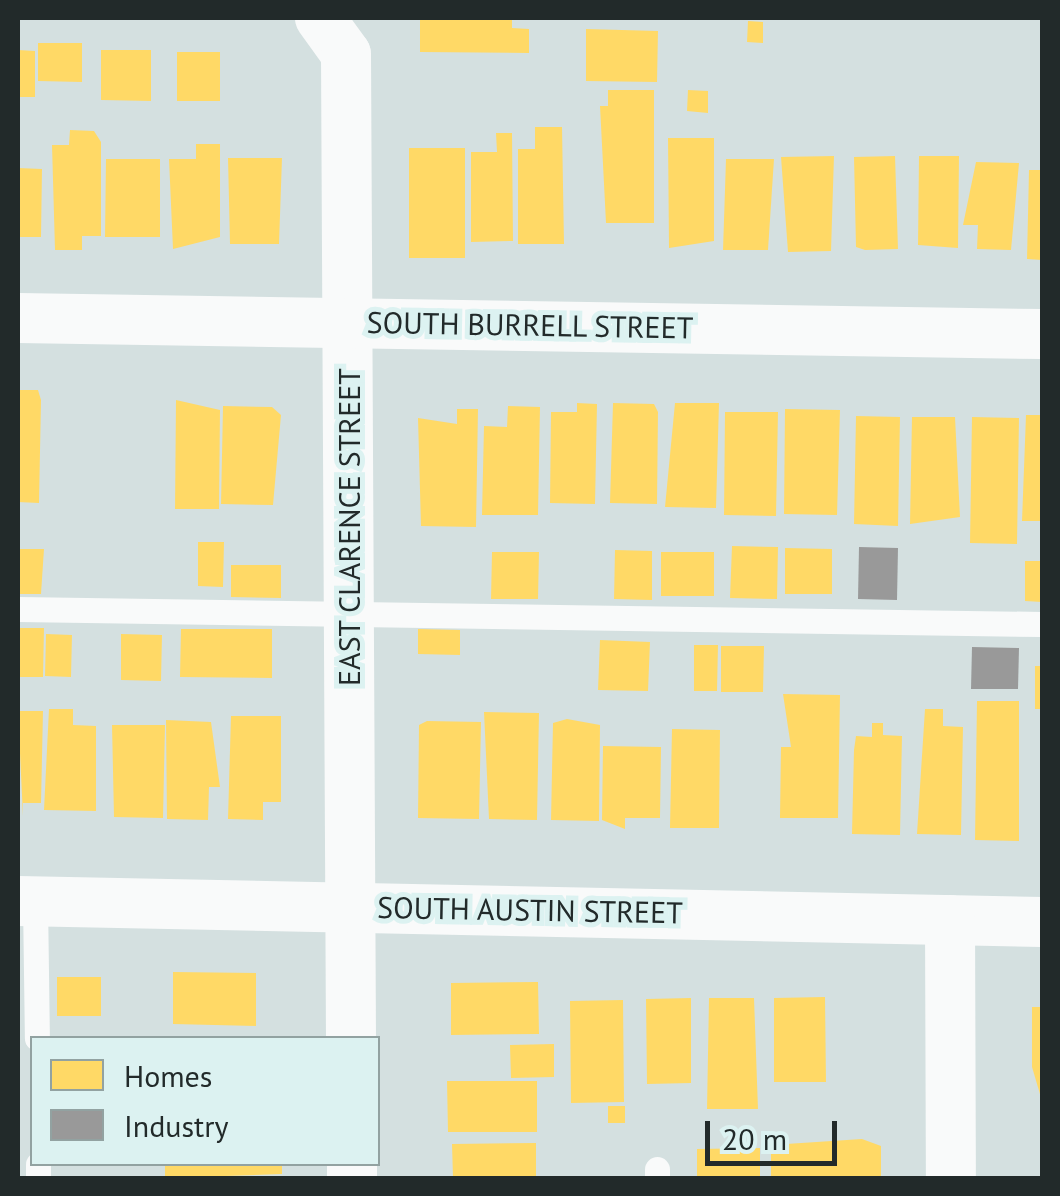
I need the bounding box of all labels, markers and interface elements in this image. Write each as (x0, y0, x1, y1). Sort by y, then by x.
street label: SOUTH BURRELL STREET (366, 304, 694, 346)
street label: EAST CLARENCE STREET (331, 367, 367, 687)
street label: SOUTH AUSTIN STREET (376, 889, 684, 931)
legend (30, 1036, 380, 1166)
text: Homes (124, 1056, 212, 1095)
scale bar (710, 1101, 842, 1163)
text: Industry (124, 1106, 228, 1145)
text: 20 m (722, 1119, 787, 1158)

